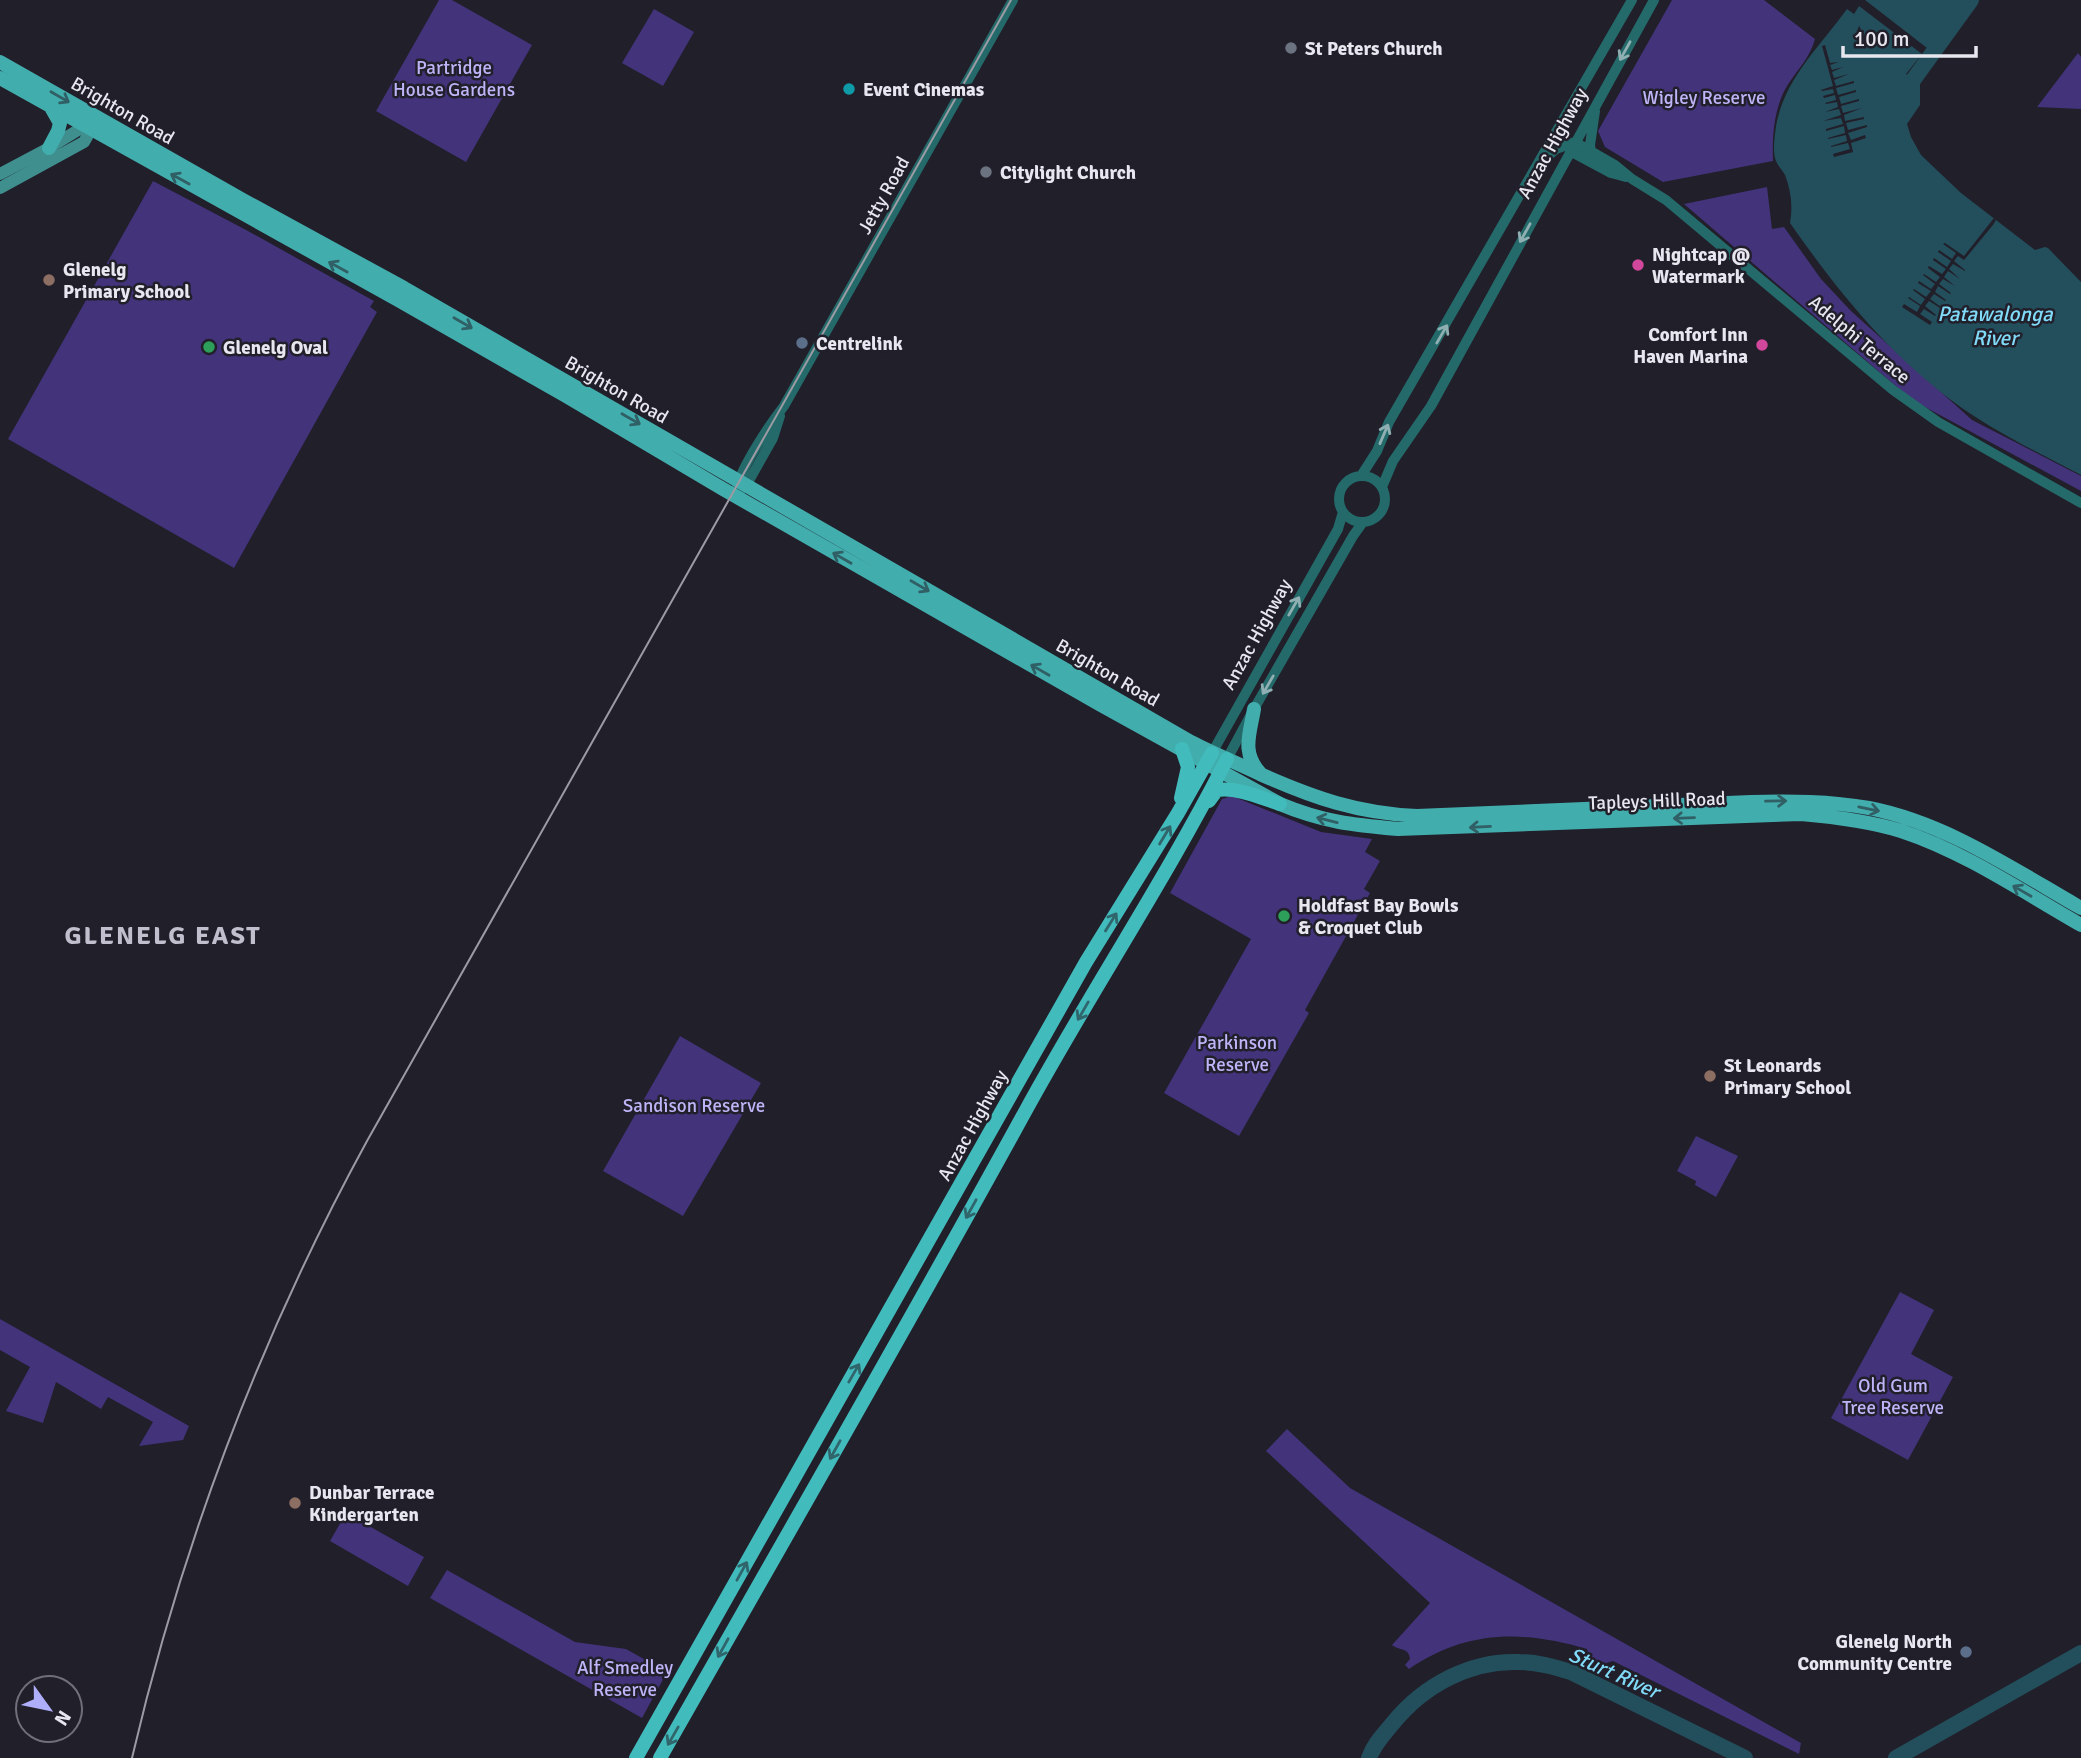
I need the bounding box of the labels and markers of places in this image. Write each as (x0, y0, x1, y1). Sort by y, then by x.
place label: St Peters Church (1305, 37, 1443, 61)
marker: St Peters Church (1283, 40, 1299, 56)
place label: Event Cinemas (863, 78, 984, 102)
marker: Event Cinemas (841, 81, 857, 97)
place label: Citylight Church (1000, 161, 1136, 185)
marker: Citylight Church (978, 164, 994, 180)
place label: Nightcap @ Watermark (1652, 243, 1751, 289)
marker: Nightcap @ Watermark (1630, 257, 1646, 273)
place label: Glenelg Primary School (63, 258, 190, 304)
marker: Glenelg Primary School (41, 272, 57, 288)
place label: Comfort Inn Haven Marina (1633, 323, 1748, 369)
place label: Centrelink (816, 332, 903, 356)
marker: Centrelink (794, 335, 810, 351)
place label: Glenelg Oval (223, 336, 328, 360)
marker: Comfort Inn Haven Marina (1754, 337, 1770, 353)
marker: Glenelg Oval (201, 339, 217, 355)
place label: Holdfast Bay Bowls & Croquet Club (1298, 894, 1458, 940)
marker: Holdfast Bay Bowls & Croquet Club (1276, 908, 1292, 924)
place label: St Leonards Primary School (1724, 1054, 1851, 1100)
marker: St Leonards Primary School (1702, 1068, 1718, 1084)
place label: Dunbar Terrace Kindergarten (309, 1481, 434, 1527)
marker: Dunbar Terrace Kindergarten (287, 1495, 303, 1511)
place label: Glenelg North Community Centre (1797, 1630, 1952, 1676)
marker: Glenelg North Community Centre (1958, 1644, 1974, 1660)

